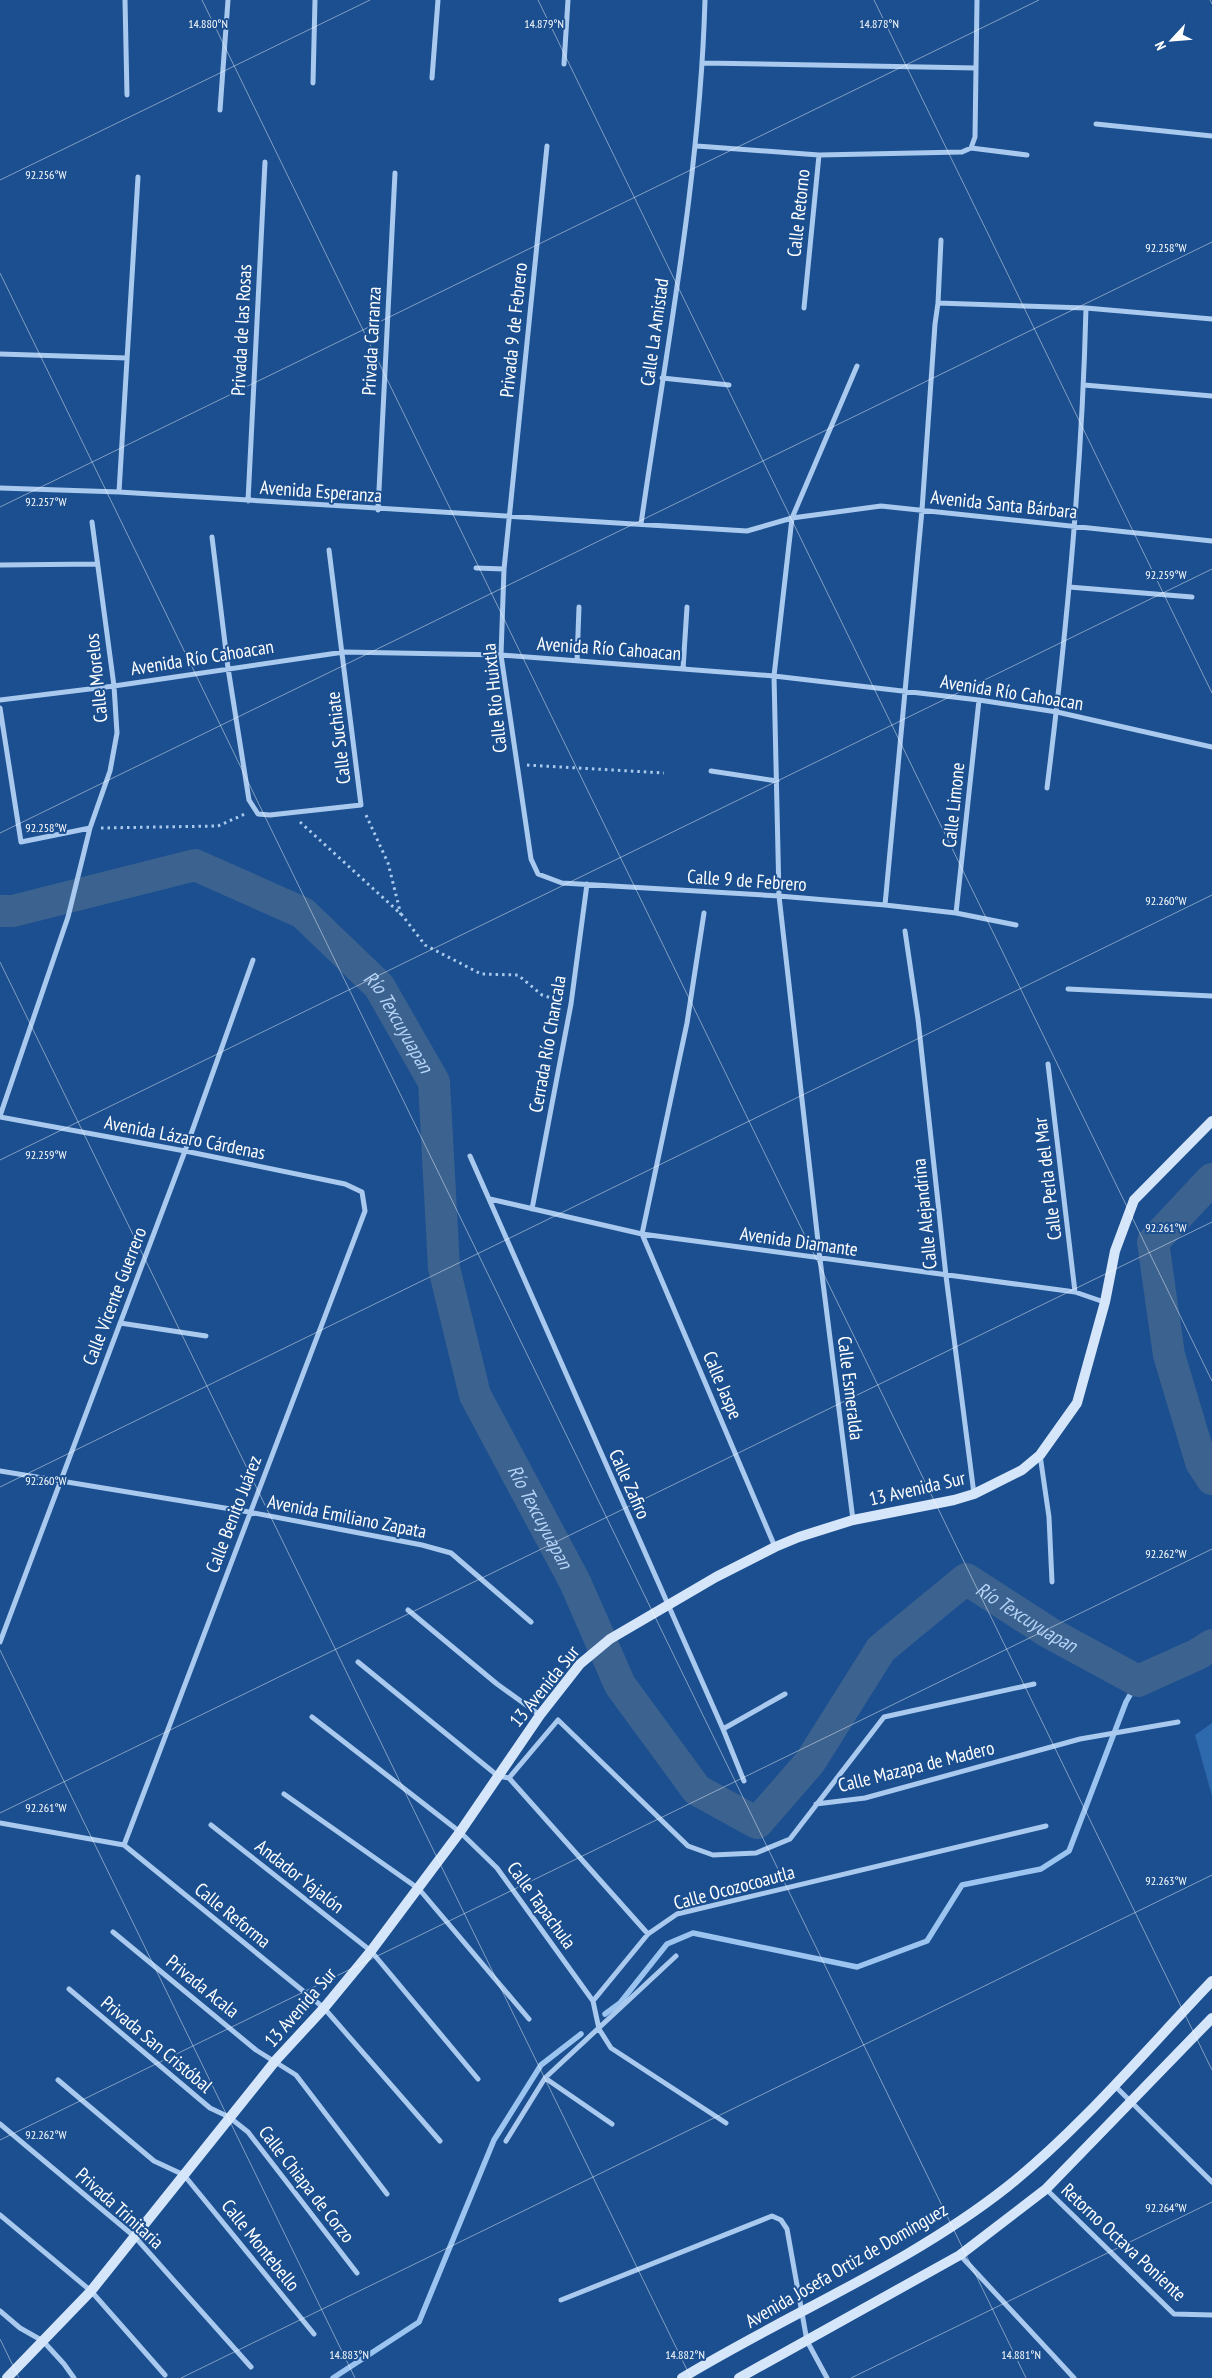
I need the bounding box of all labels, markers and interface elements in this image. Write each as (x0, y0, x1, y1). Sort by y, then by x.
north arrow (1147, 15, 1197, 65)
text: 14.880°N (188, 16, 228, 31)
text: 14.879°N (524, 16, 564, 31)
text: 14.878°N (859, 16, 899, 31)
text: N (1151, 38, 1170, 53)
text: 92.256°W (25, 167, 67, 182)
street label: Calle Retorno (781, 168, 815, 258)
text: 92.258°W (1145, 240, 1187, 255)
street label: Privada 9 de Febrero (494, 261, 532, 399)
street label: Privada de las Rosas (226, 264, 256, 396)
street label: Calle La Amistad (635, 277, 673, 387)
street label: Privada Carranza (356, 286, 386, 396)
street label: Avenida Esperanza (259, 475, 383, 507)
street label: Avenida Santa Bárbara (930, 484, 1078, 524)
text: 92.257°W (25, 494, 67, 509)
text: 92.259°W (1145, 567, 1187, 582)
street label: Avenida Río Cahoacan (536, 631, 682, 665)
street label: Calle Morelos (79, 632, 113, 724)
street label: Avenida Río Cahoacan (129, 634, 275, 680)
street label: Calle Río Huixtla (476, 642, 512, 754)
street label: Avenida Río Cahoacan (939, 669, 1085, 715)
street label: Calle Suchiate (320, 690, 356, 786)
street label: Calle Limone (937, 761, 969, 849)
text: 92.258°W (25, 820, 67, 835)
street label: Calle 9 de Febrero (686, 864, 808, 896)
text: 92.260°W (1145, 893, 1187, 908)
water label: Río Texcuyuapan (358, 965, 440, 1079)
street label: Cerrada Río Chancala (523, 974, 571, 1114)
street label: Avenida Lázaro Cárdenas (103, 1110, 267, 1164)
street label: Calle Perla del Mar (1027, 1116, 1066, 1242)
text: 92.259°W (25, 1147, 67, 1162)
street label: Calle Alejandrina (906, 1158, 942, 1270)
text: 92.261°W (1145, 1220, 1187, 1235)
street label: Avenida Diamante (738, 1221, 860, 1261)
street label: Calle Vicente Guerrero (77, 1224, 151, 1368)
street label: Calle Esmeralda (833, 1335, 869, 1441)
street label: Calle Jaspe (698, 1347, 748, 1423)
street label: Calle Zafiro (604, 1445, 656, 1523)
street label: Calle Benito Juárez (200, 1452, 266, 1576)
water label: Río Texcuyuapan (502, 1460, 579, 1574)
street label: 13 Avenida Sur (866, 1465, 968, 1511)
text: 92.260°W (25, 1473, 67, 1488)
street label: Avenida Emiliano Zapata (266, 1489, 428, 1543)
text: 92.262°W (1145, 1546, 1187, 1561)
water label: Río Texcuyuapan (971, 1576, 1083, 1659)
street label: 13 Avenida Sur (504, 1640, 585, 1732)
street label: Calle Mazapa de Madero (835, 1735, 997, 1797)
text: 92.261°W (25, 1800, 67, 1815)
street label: Andador Yajalón (251, 1834, 349, 1918)
street label: Calle Tapachula (502, 1857, 582, 1953)
street label: Calle Ocozocoautla (671, 1859, 797, 1915)
text: 92.263°W (1145, 1873, 1187, 1888)
street label: Calle Reforma (190, 1877, 276, 1953)
street label: Privada Acala (162, 1949, 244, 2023)
street label: 13 Avenida Sur (259, 1961, 342, 2052)
street label: Privada San Cristóbal (96, 1990, 218, 2098)
street label: Calle Chiapa de Corzo (254, 2121, 360, 2247)
text: 92.262°W (25, 2127, 67, 2142)
street label: Privada Trinitaria (71, 2162, 169, 2254)
street label: Retorno Octava Poniente (1057, 2178, 1192, 2306)
street label: Calle Montebello (217, 2194, 305, 2296)
street label: Avenida Josefa Ortiz de Domínguez (741, 2197, 951, 2333)
text: 92.264°W (1145, 2200, 1187, 2215)
text: 14.883°N (329, 2347, 369, 2362)
text: 14.882°N (665, 2347, 705, 2362)
text: 14.881°N (1001, 2347, 1041, 2362)

